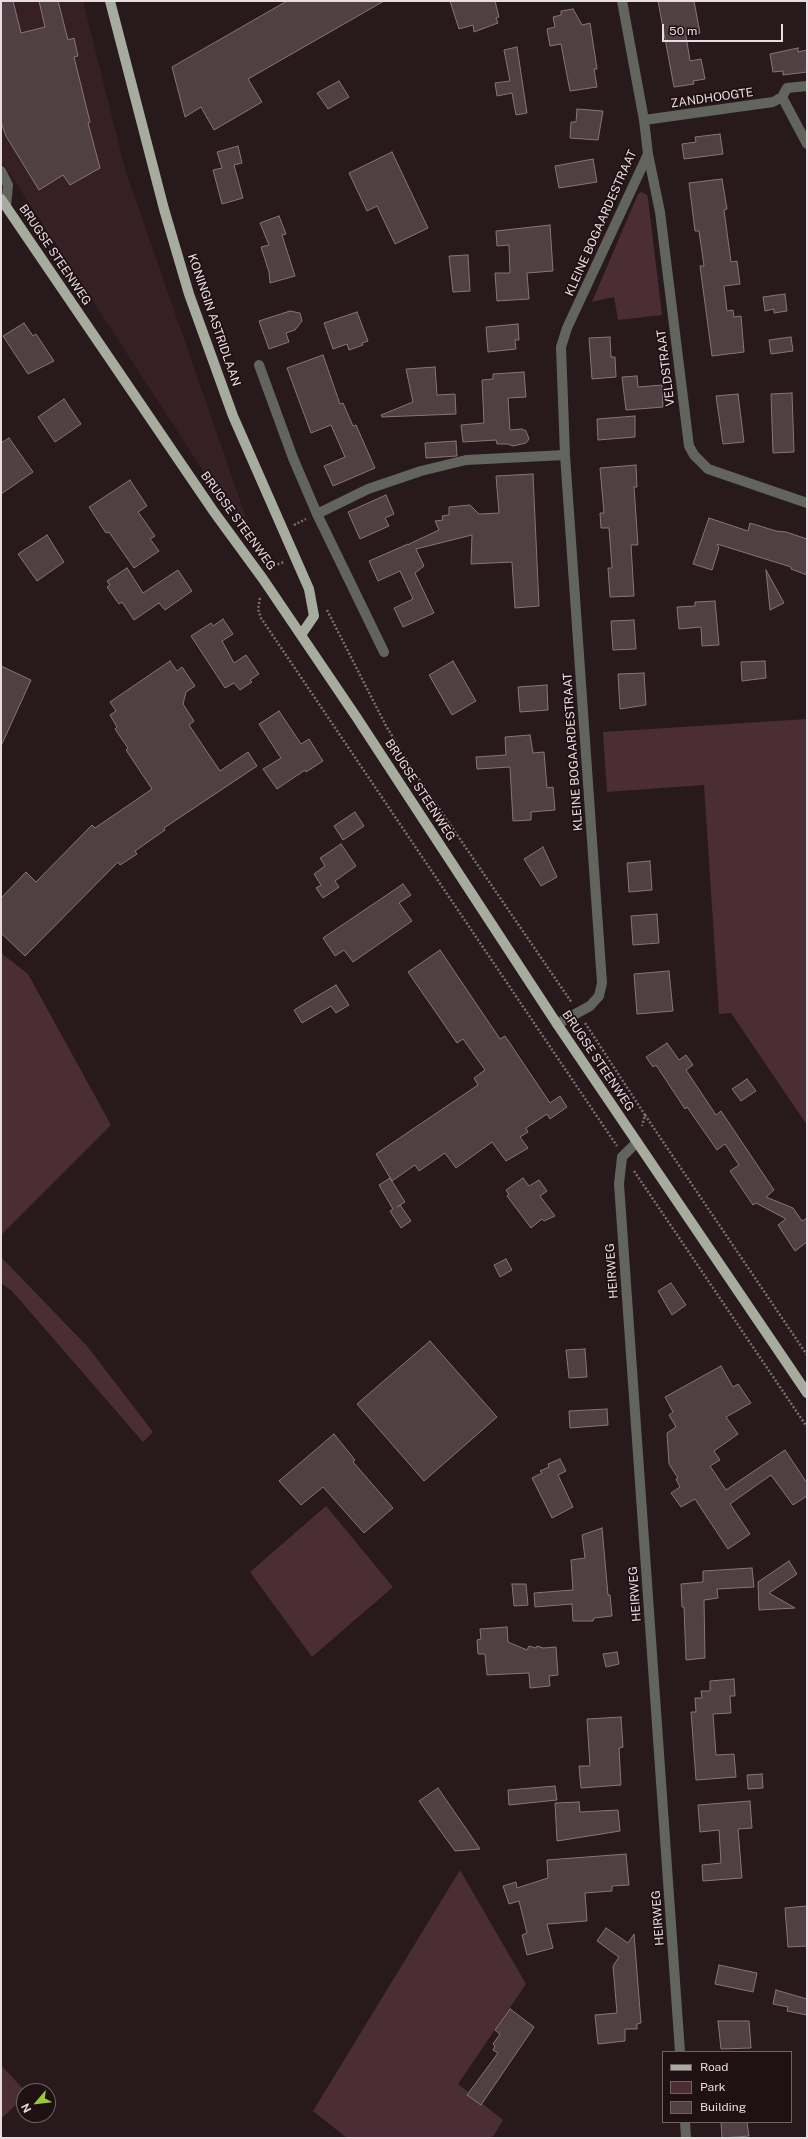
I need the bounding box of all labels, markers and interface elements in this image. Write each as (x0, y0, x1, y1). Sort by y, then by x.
scale bar (664, 16, 785, 42)
text: 50 m (669, 24, 697, 38)
street label: ZANDHOOGTE (670, 85, 754, 111)
street label: KLEINE BOGAARDESTRAAT (562, 148, 640, 298)
street label: BRUGSE STEENWEG (16, 202, 94, 308)
street label: KONINGIN ASTRIDLAAN (185, 252, 243, 388)
street label: VELDSTRAAT (654, 329, 678, 407)
street label: BRUGSE STEENWEG (197, 469, 279, 573)
street label: KLEINE BOGAARDESTRAAT (560, 672, 586, 832)
street label: BRUGSE STEENWEG (382, 736, 458, 844)
street label: BRUGSE STEENWEG (559, 1008, 637, 1114)
street label: HEIRWEG (603, 1243, 621, 1299)
street label: HEIRWEG (626, 1566, 644, 1622)
street label: HEIRWEG (649, 1890, 667, 1946)
legend (662, 2051, 792, 2123)
text: Road (700, 2060, 728, 2074)
text: Park (700, 2080, 726, 2094)
north arrow (16, 2083, 56, 2123)
text: Building (700, 2100, 746, 2114)
text: N (19, 2102, 34, 2115)

